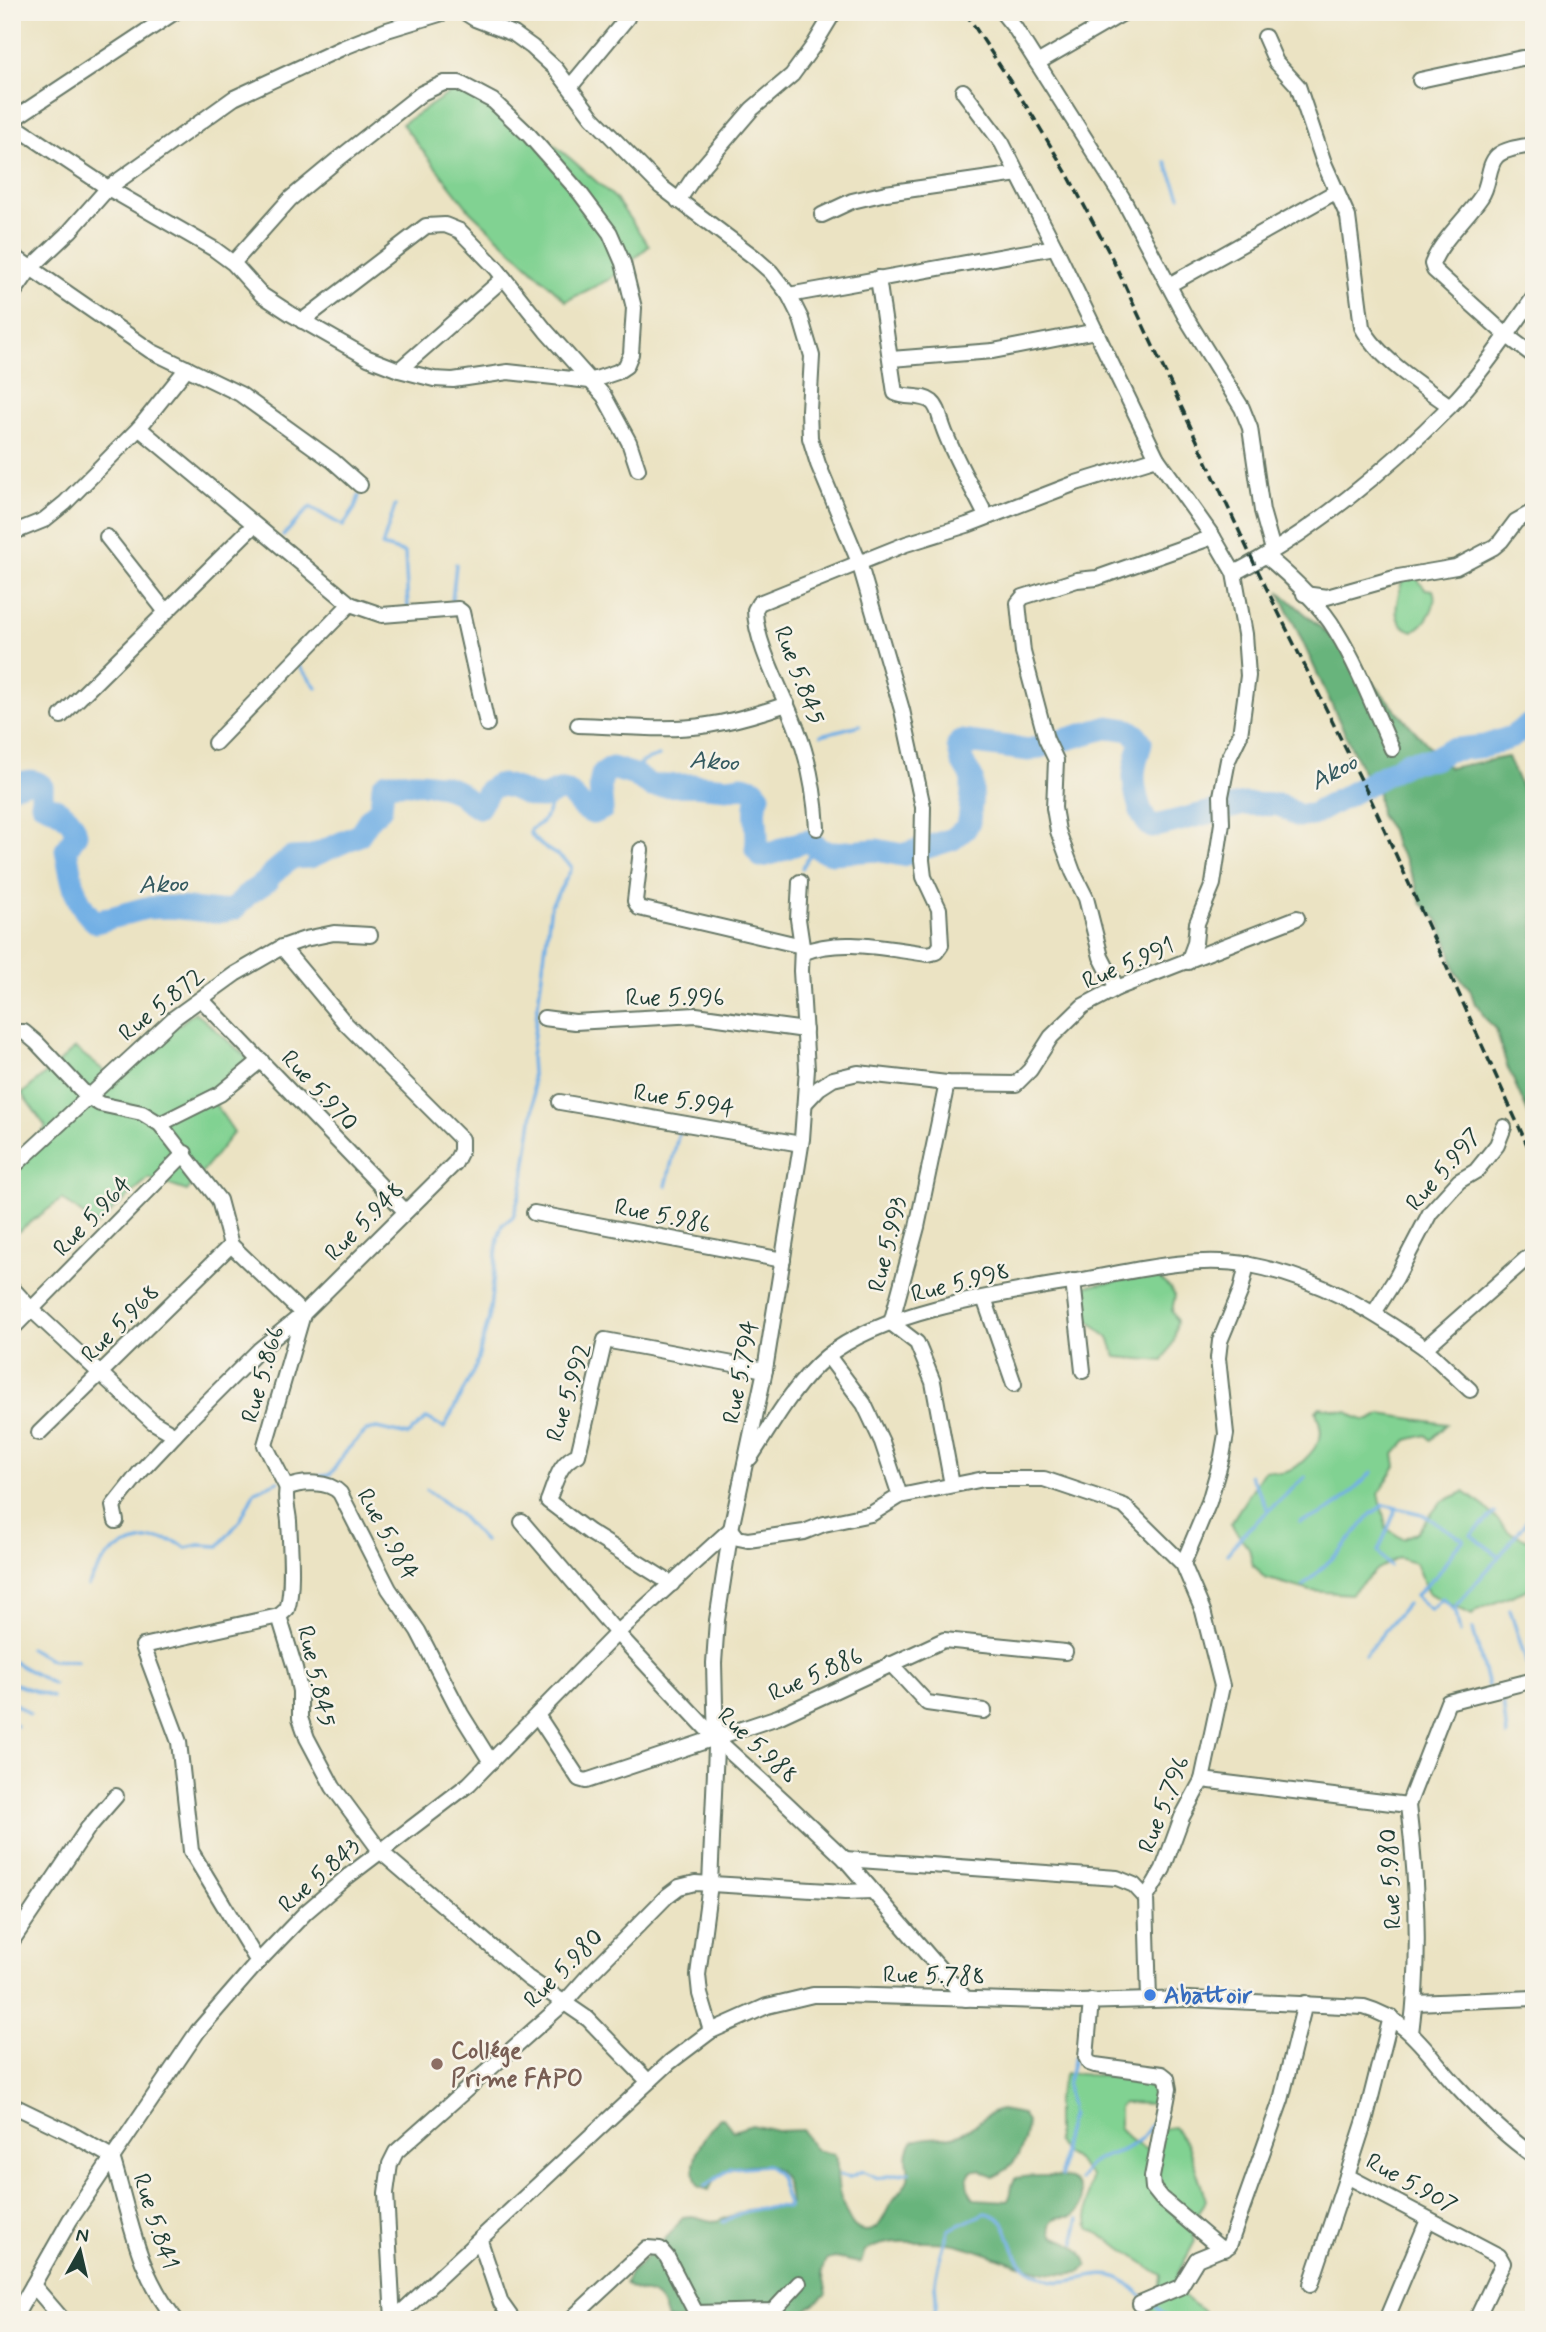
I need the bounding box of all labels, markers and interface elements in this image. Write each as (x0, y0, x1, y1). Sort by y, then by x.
street label: Rue 5.845 (766, 622, 832, 729)
water label: Akoo (688, 744, 740, 780)
water label: Akoo (1304, 745, 1365, 800)
water label: Akoo (138, 867, 190, 903)
street label: Rue 5.991 (1078, 931, 1179, 998)
street label: Rue 5.872 (113, 961, 211, 1049)
street label: Rue 5.996 (626, 983, 724, 1014)
street label: Rue 5.970 (274, 1044, 364, 1138)
street label: Rue 5.994 (631, 1077, 737, 1126)
street label: Rue 5.997 (1399, 1122, 1489, 1218)
street label: Rue 5.964 (47, 1170, 139, 1264)
street label: Rue 5.948 (318, 1175, 412, 1269)
street label: Rue 5.986 (612, 1192, 714, 1241)
street label: Rue 5.993 (862, 1193, 915, 1295)
street label: Rue 5.998 (908, 1256, 1013, 1311)
street label: Rue 5.968 (75, 1278, 167, 1370)
street label: Rue 5.794 (716, 1318, 767, 1427)
street label: Rue 5.866 (235, 1322, 292, 1427)
street label: Rue 5.992 (540, 1339, 599, 1446)
street label: Rue 5.984 (349, 1483, 425, 1586)
street label: Rue 5.845 (289, 1623, 342, 1730)
street label: Rue 5.886 (764, 1641, 867, 1710)
street label: Rue 5.988 (710, 1701, 804, 1791)
street label: Rue 5.796 (1132, 1752, 1197, 1858)
street label: Rue 5.980 (1373, 1828, 1410, 1930)
street label: Rue 5.843 (272, 1832, 368, 1920)
street label: Rue 5.980 (517, 1922, 611, 2016)
street label: Rue 5.788 (883, 1960, 985, 1993)
place label: Abattoir (1164, 1981, 1253, 2012)
marker: Abattoir (1142, 1987, 1158, 2003)
place label: Collége Prime FAPO (451, 2036, 583, 2095)
marker: Collége Prime FAPO (429, 2056, 445, 2072)
street label: Rue 5.907 (1360, 2146, 1463, 2222)
street label: Rue 5.841 (125, 2170, 185, 2273)
north arrow (46, 2216, 116, 2286)
text: N (74, 2222, 90, 2249)

